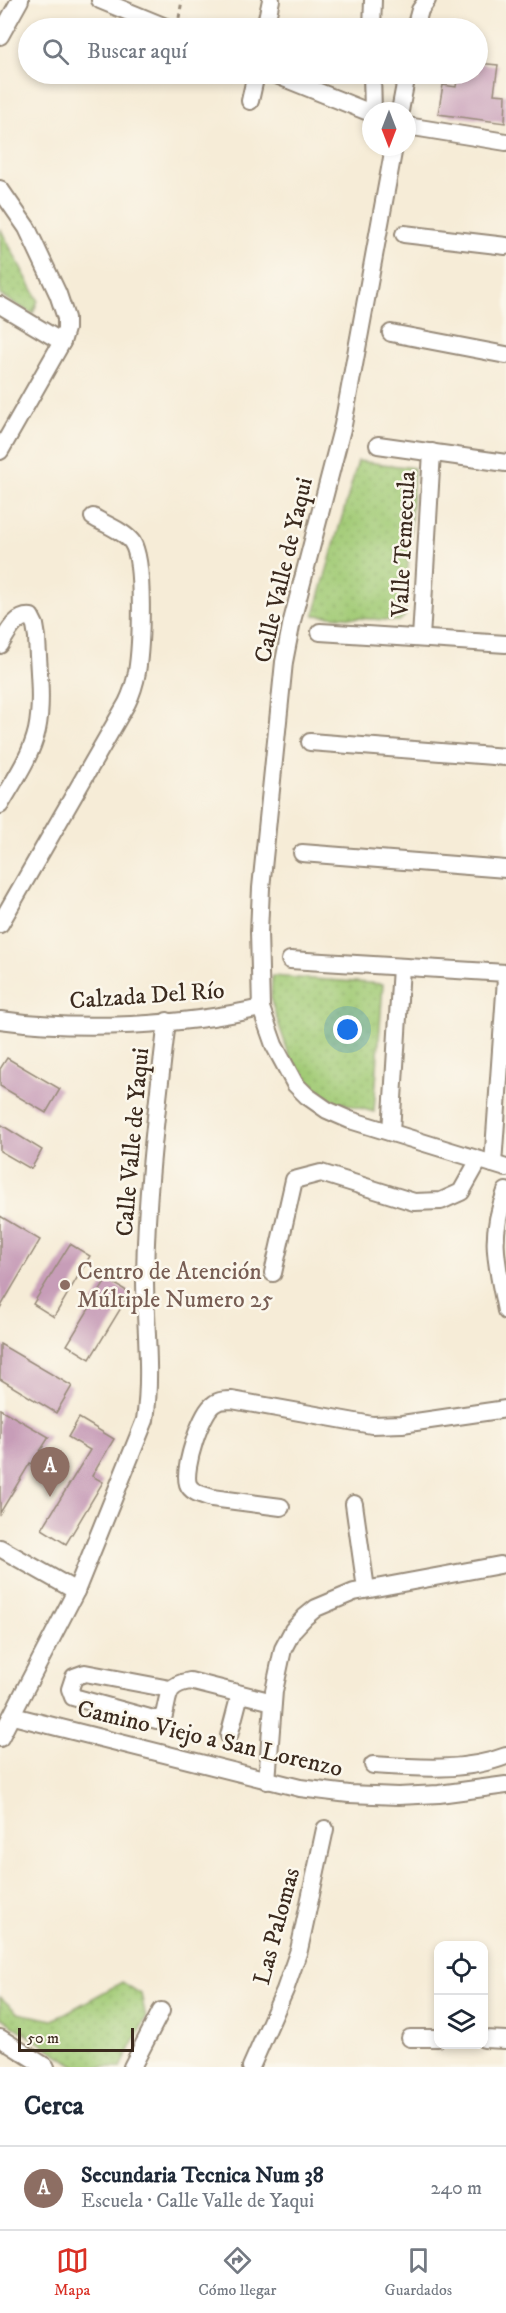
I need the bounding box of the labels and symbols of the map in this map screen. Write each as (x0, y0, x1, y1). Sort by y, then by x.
north arrow (362, 102, 416, 156)
street label: Valle Temecula (385, 469, 423, 619)
street label: Calle Valle de Yaqui (248, 475, 320, 666)
street label: Calzada Del Río (69, 976, 226, 1016)
your location (333, 1015, 362, 1044)
street label: Calle Valle de Yaqui (110, 1046, 156, 1238)
place label: Centro de Atención Múltiple Numero 25 (77, 1257, 273, 1315)
marker: Centro de Atención Múltiple Numero 25 (58, 1278, 72, 1292)
pin: A (31, 1448, 70, 1497)
street label: Camino Viejo a San Lorenzo (74, 1694, 345, 1784)
street label: Las Palomas (247, 1865, 307, 1988)
scale bar (18, 2025, 134, 2052)

